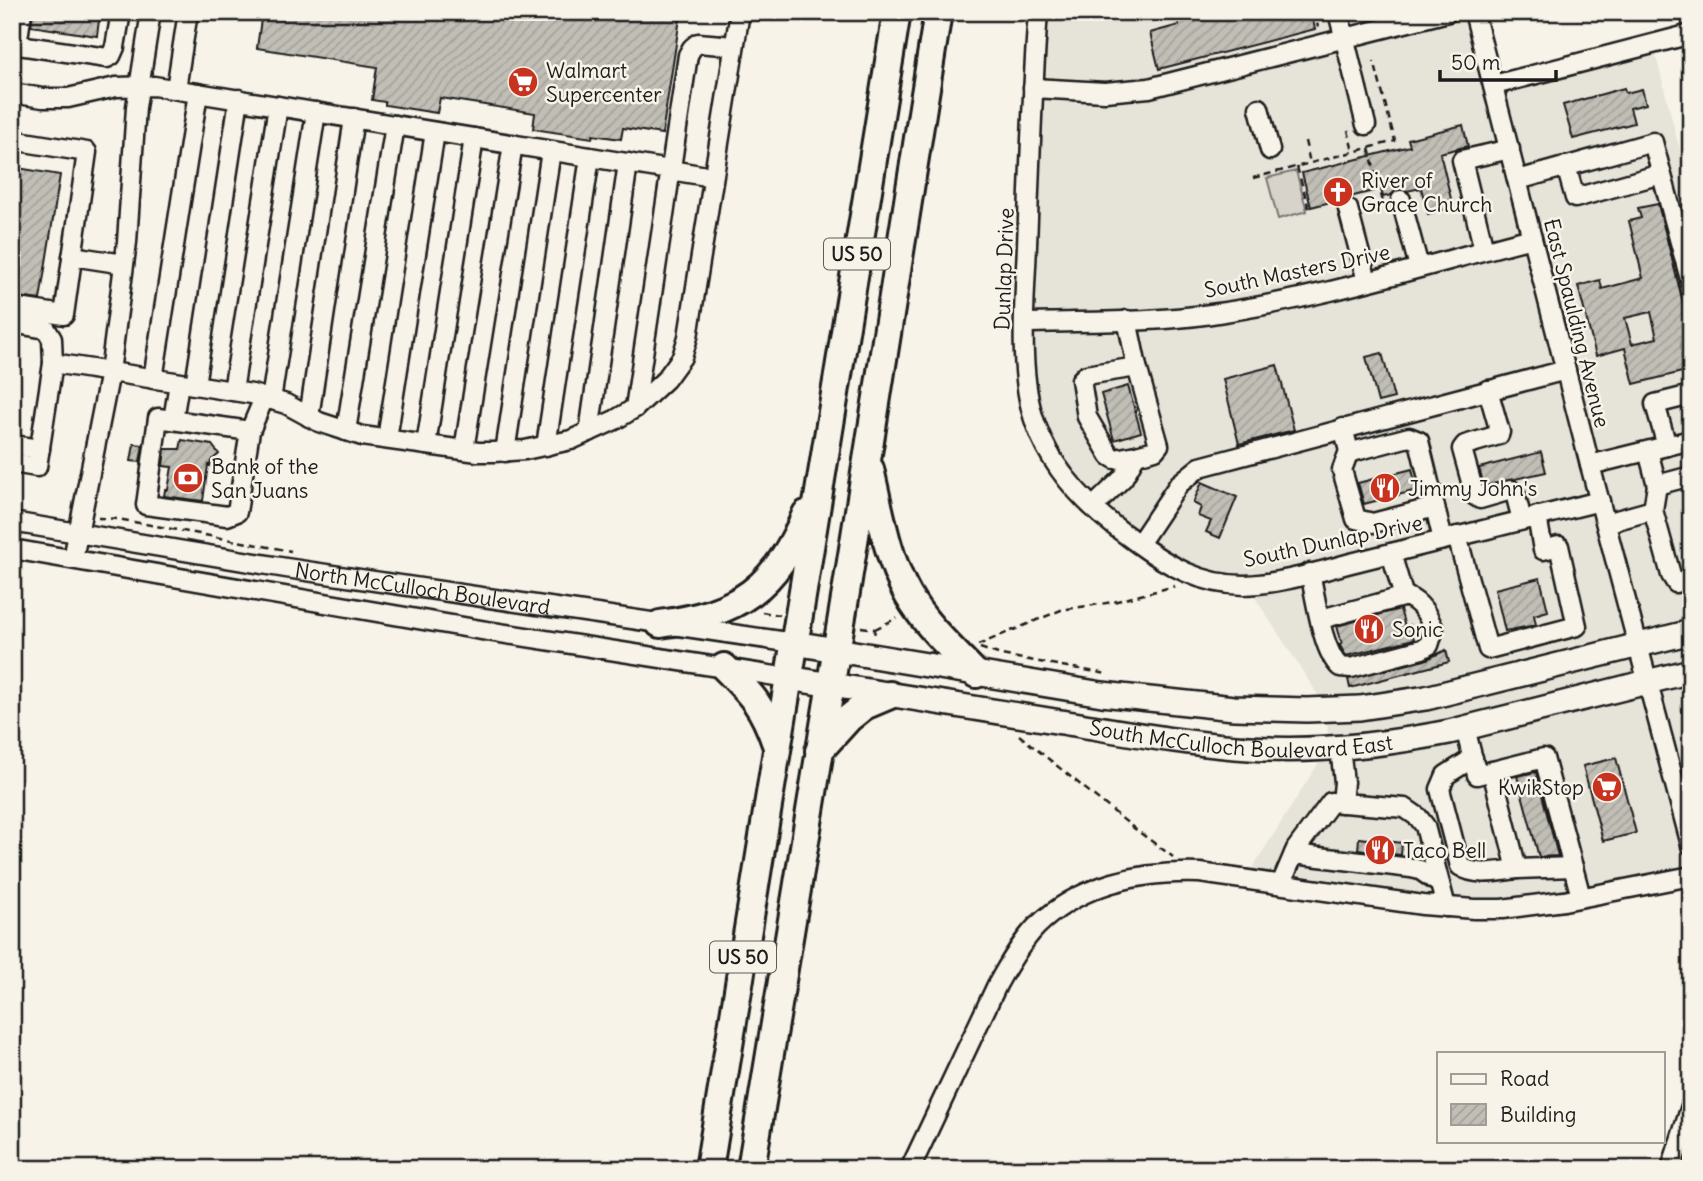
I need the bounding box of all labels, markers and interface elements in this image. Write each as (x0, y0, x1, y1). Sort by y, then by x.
scale bar (1440, 38, 1556, 82)
text: 50 m (1451, 49, 1500, 76)
place label: Walmart Supercenter (546, 57, 662, 108)
supermarket icon: Walmart Supercenter (506, 65, 540, 99)
place label: River of Grace Church (1361, 167, 1492, 218)
church icon: River of Grace Church (1321, 175, 1355, 209)
street label: Dunlap Drive (988, 207, 1020, 331)
street label: East Spaulding Avenue (1538, 216, 1616, 430)
road number: US 50 (824, 238, 890, 270)
street label: South Masters Drive (1202, 238, 1392, 304)
place label: Bank of the San Juans (211, 453, 319, 504)
bank icon: Bank of the San Juans (171, 461, 205, 495)
restaurant icon: Jimmy John's (1368, 471, 1402, 505)
place label: Jimmy John's (1408, 475, 1537, 502)
street label: South Dunlap Drive (1241, 509, 1425, 573)
street label: North McCulloch Boulevard (293, 556, 552, 620)
restaurant icon: Sonic (1352, 612, 1386, 646)
place label: Sonic (1392, 616, 1443, 643)
street label: South McCulloch Boulevard East (1087, 713, 1394, 763)
supermarket icon: KwikStop (1590, 770, 1624, 804)
place label: KwikStop (1498, 774, 1584, 801)
restaurant icon: Taco Bell (1363, 833, 1397, 867)
place label: Taco Bell (1403, 837, 1486, 864)
road number: US 50 (710, 942, 776, 973)
legend (1437, 1052, 1664, 1142)
text: Road (1500, 1065, 1549, 1092)
text: Building (1500, 1101, 1576, 1128)

